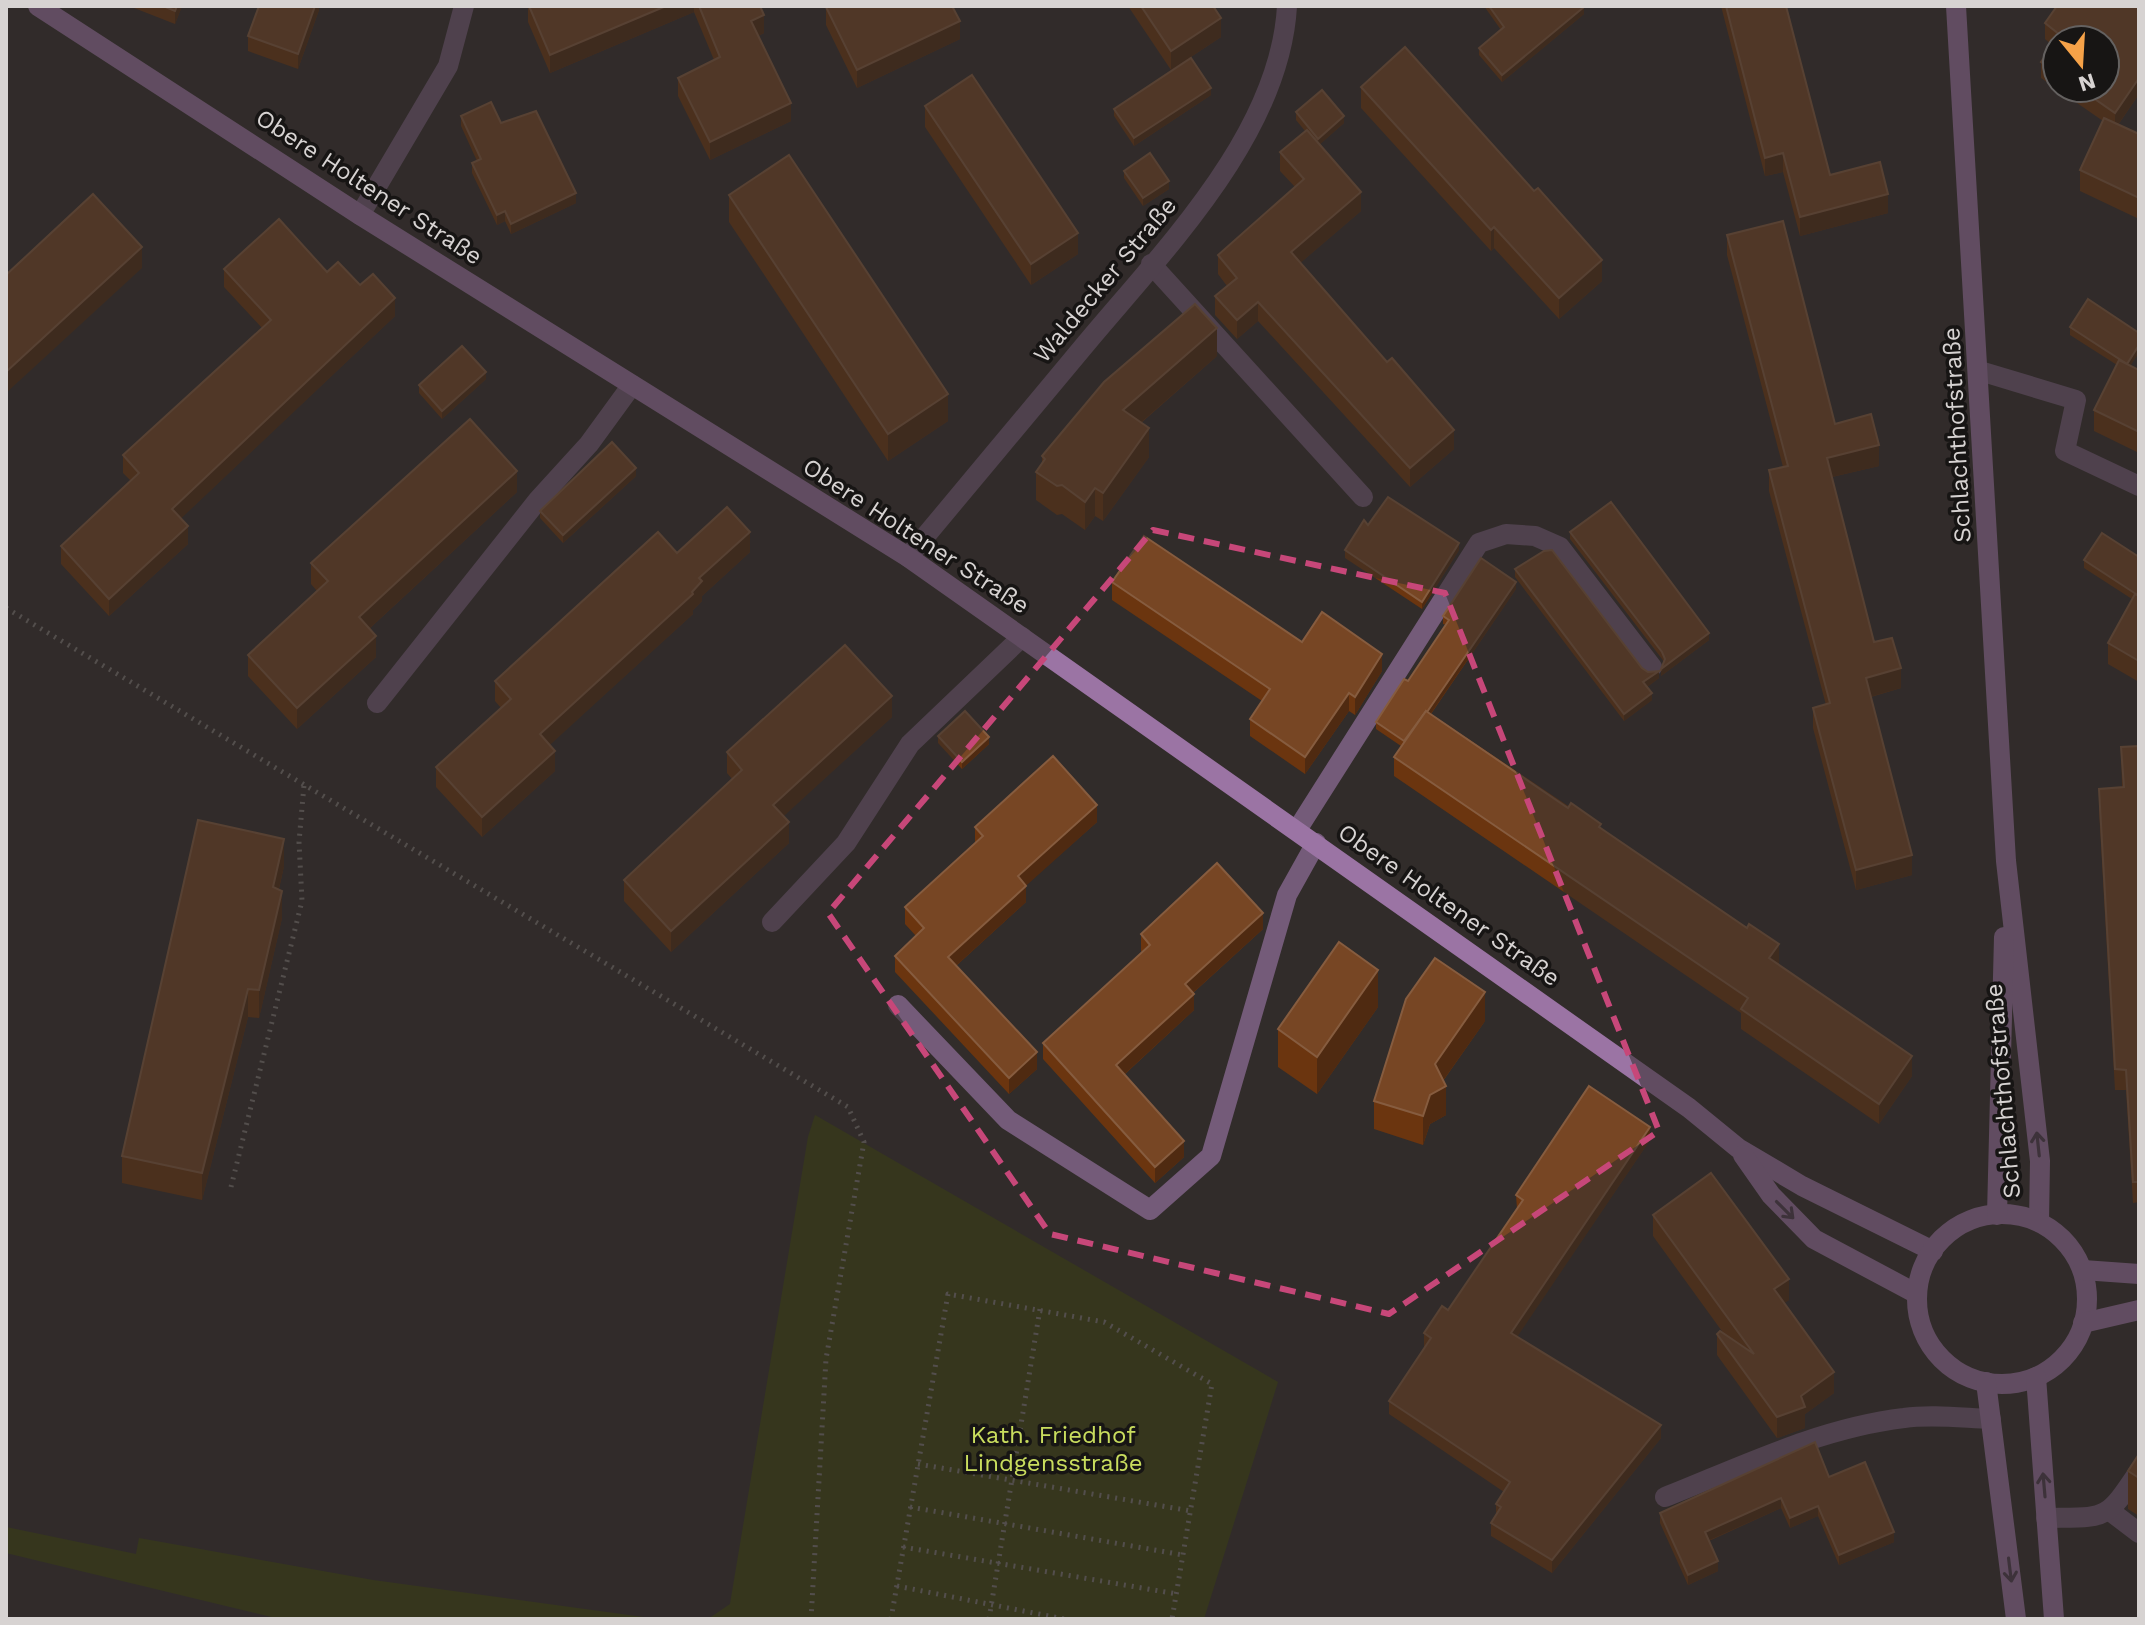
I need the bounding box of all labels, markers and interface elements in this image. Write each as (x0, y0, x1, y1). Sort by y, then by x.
north arrow (2041, 24, 2121, 104)
text: N (2075, 68, 2099, 97)
street label: Obere Holtener Straße (251, 103, 487, 271)
street label: Waldecker Straße (1028, 192, 1182, 368)
street label: Schlachthofstraße (1937, 327, 1977, 543)
street label: Obere Holtener Straße (798, 452, 1034, 620)
street label: Obere Holtener Straße (1333, 818, 1565, 992)
street label: Schlachthofstraße (1980, 982, 2026, 1200)
one-way arrow (2031, 1131, 2046, 1158)
one-way arrow (1776, 1200, 1795, 1220)
park label: Kath. Friedhof Lindgensstraße (963, 1421, 1143, 1477)
one-way arrow (2036, 1472, 2051, 1499)
one-way arrow (2002, 1556, 2017, 1583)

